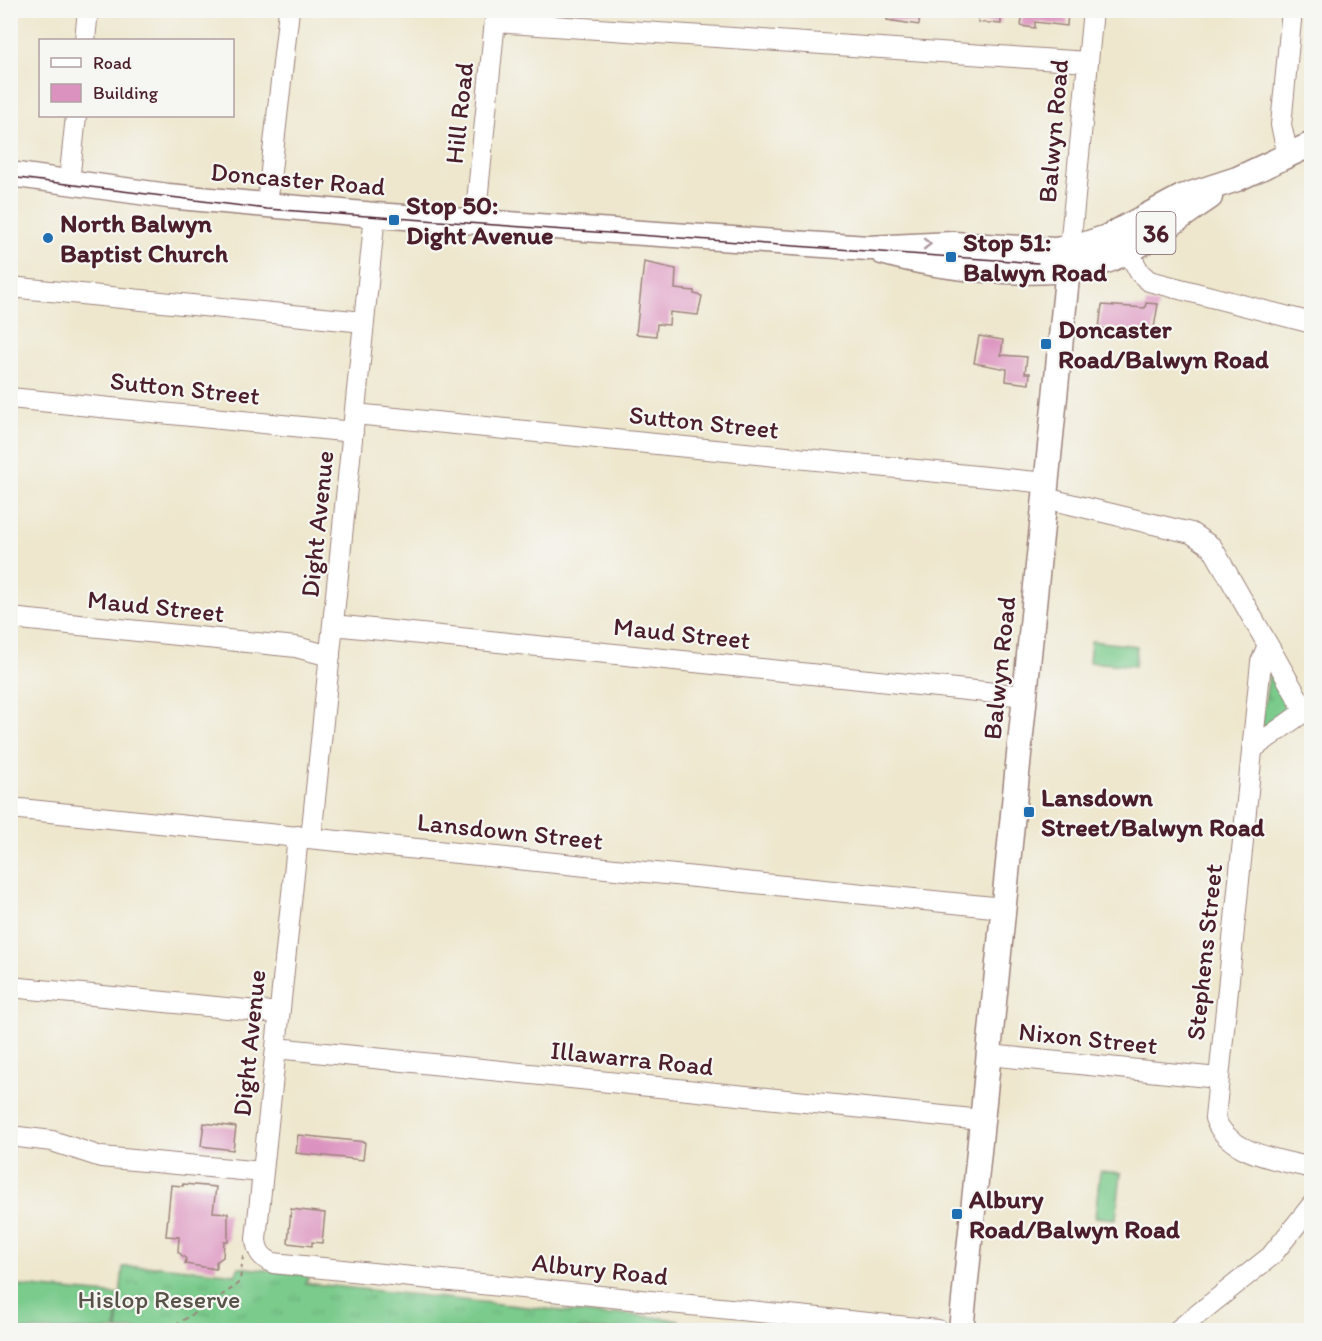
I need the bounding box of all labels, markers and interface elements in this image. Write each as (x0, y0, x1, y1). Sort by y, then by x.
legend (39, 39, 234, 117)
text: Road (93, 52, 132, 74)
street label: Balwyn Road (1031, 58, 1075, 204)
street label: Hill Road (438, 61, 480, 165)
text: Building (93, 82, 159, 104)
street label: Doncaster Road (209, 155, 387, 203)
place label: Stop 50: Dight Avenue (406, 189, 553, 251)
place label: North Balwyn Baptist Church (60, 207, 229, 269)
road number: 36 (1136, 212, 1176, 254)
marker: Stop 50: Dight Avenue (387, 213, 401, 227)
place label: Stop 51: Balwyn Road (963, 226, 1108, 288)
marker: North Balwyn Baptist Church (41, 231, 55, 245)
one-way arrow (922, 238, 931, 250)
marker: Stop 51: Balwyn Road (944, 250, 958, 264)
place label: Doncaster Road/Balwyn Road (1058, 313, 1270, 375)
marker: Doncaster Road/Balwyn Road (1039, 337, 1053, 351)
street label: Sutton Street (108, 364, 262, 412)
street label: Sutton Street (627, 398, 781, 446)
street label: Dight Avenue (293, 449, 341, 599)
street label: Maud Street (86, 583, 226, 629)
street label: Balwyn Road (976, 595, 1022, 741)
street label: Maud Street (612, 610, 752, 656)
place label: Lansdown Street/Balwyn Road (1041, 781, 1266, 843)
street label: Lansdown Street (415, 805, 605, 857)
marker: Lansdown Street/Balwyn Road (1022, 805, 1036, 819)
street label: Stephens Street (1179, 862, 1229, 1042)
street label: Dight Avenue (225, 968, 273, 1118)
street label: Nixon Street (1017, 1015, 1159, 1061)
street label: Illawarra Road (549, 1034, 715, 1082)
place label: Albury Road/Balwyn Road (968, 1183, 1181, 1245)
marker: Albury Road/Balwyn Road (950, 1207, 964, 1221)
street label: Albury Road (530, 1246, 670, 1292)
park label: Hislop Reserve (78, 1283, 240, 1315)

